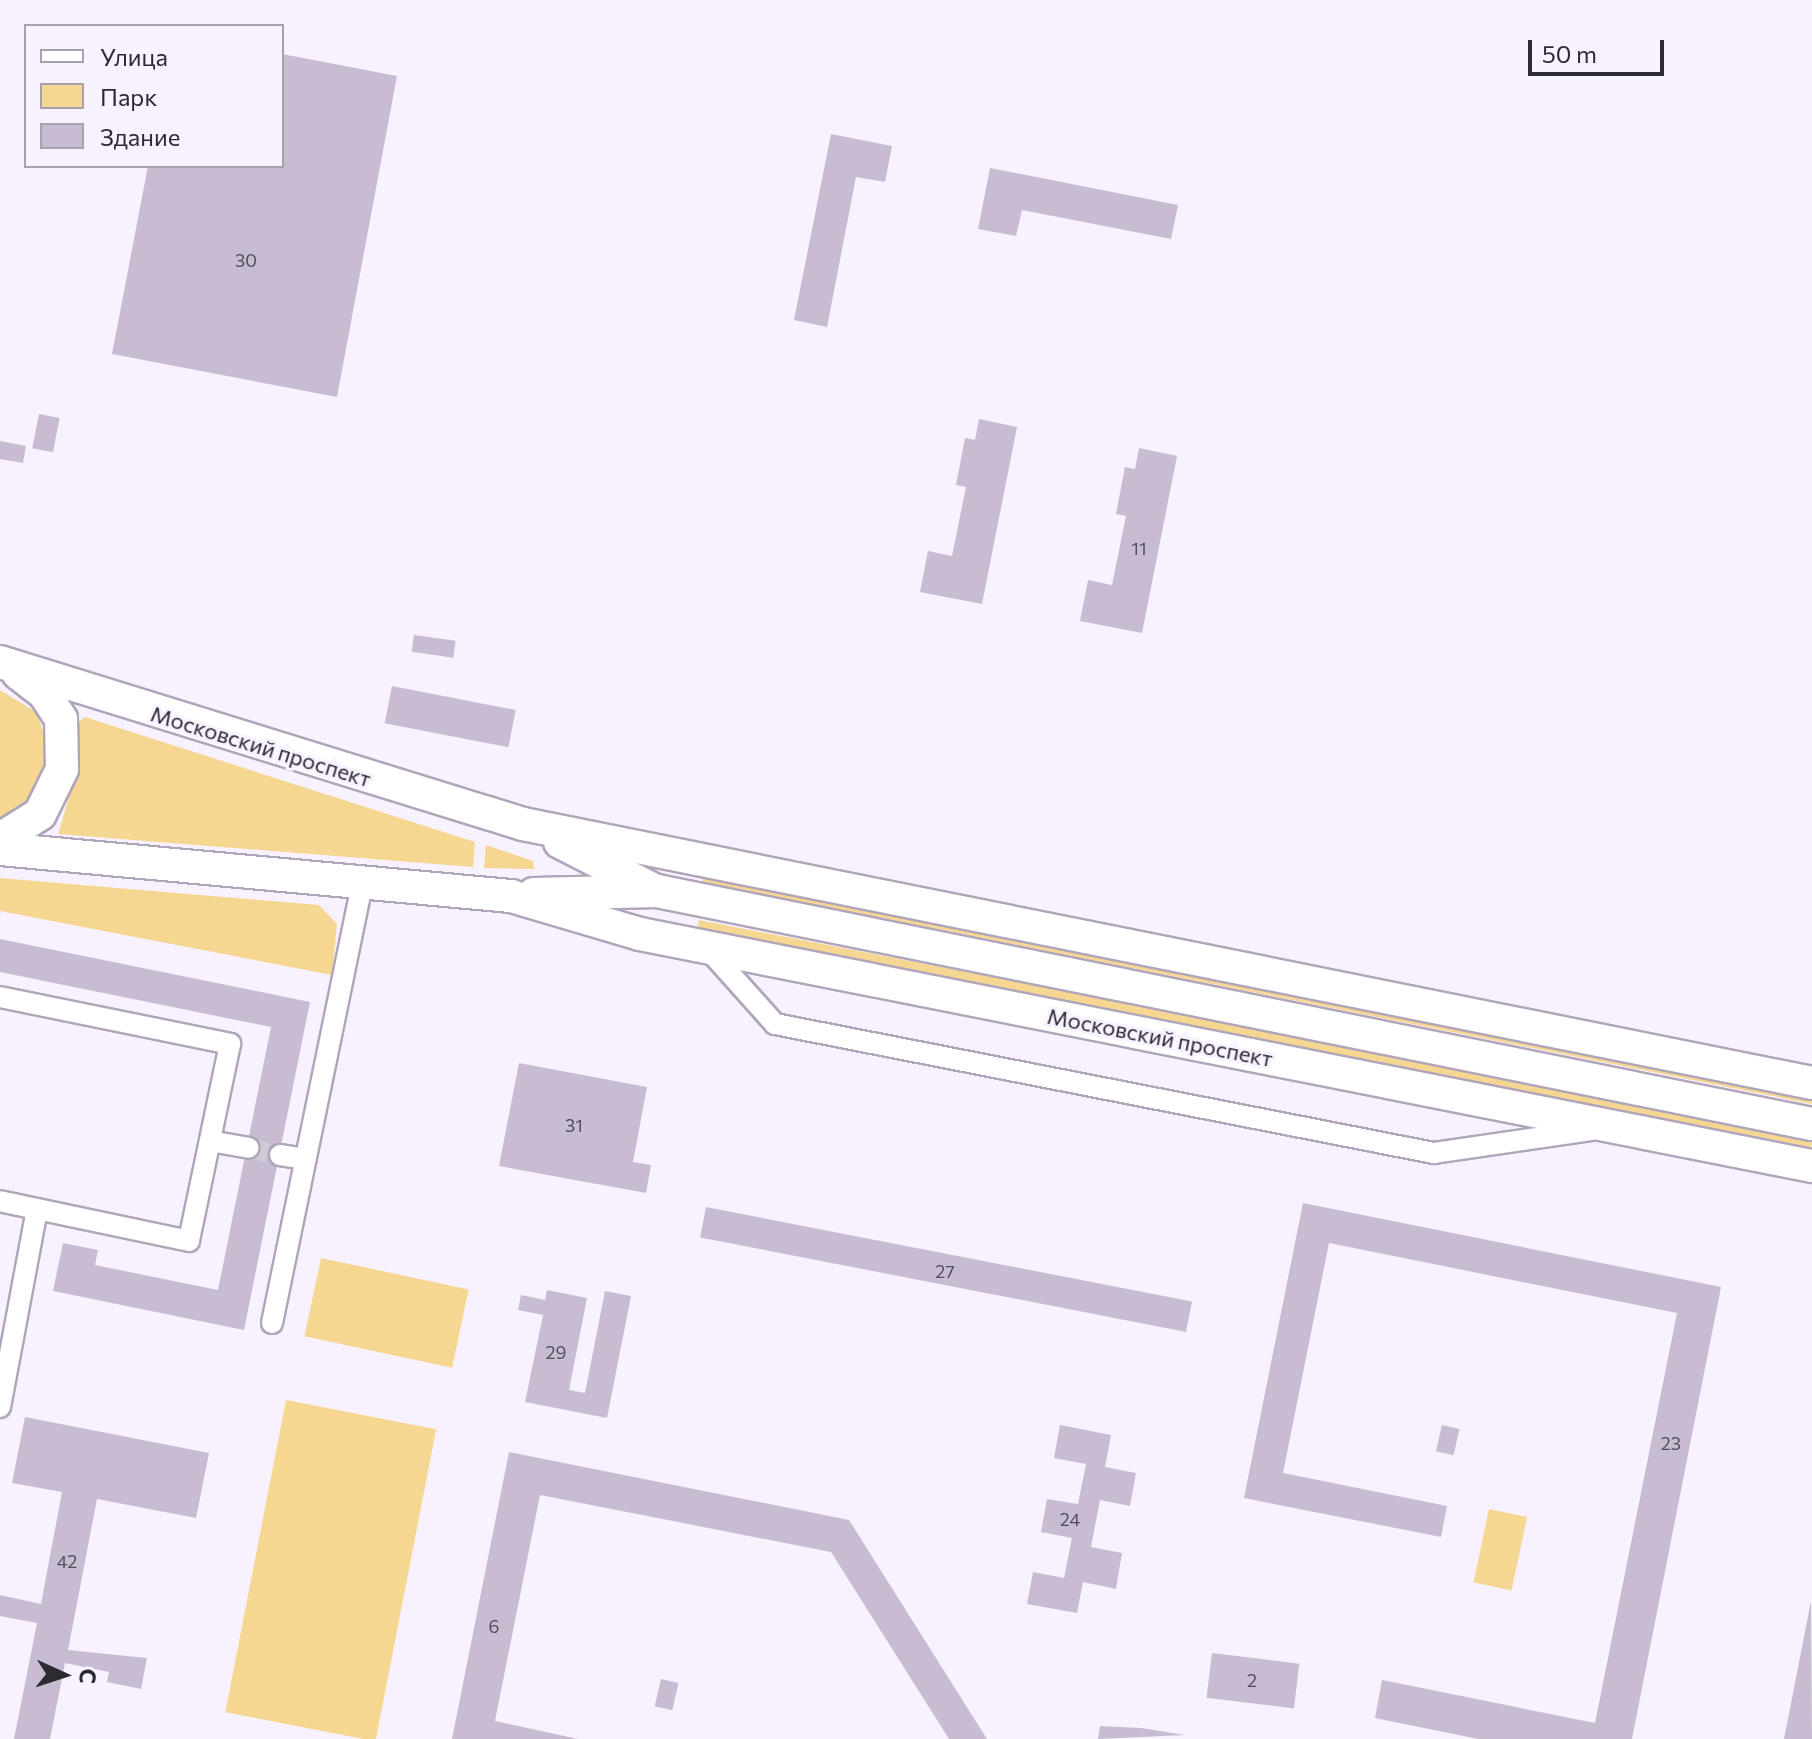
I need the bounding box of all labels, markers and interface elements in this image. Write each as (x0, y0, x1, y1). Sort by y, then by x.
legend (24, 24, 284, 168)
scale bar (1532, 24, 1668, 74)
text: 50 m (1542, 39, 1597, 68)
text: Улица (100, 42, 168, 71)
text: Парк (100, 82, 157, 111)
text: Здание (100, 122, 180, 151)
house number: 30 (235, 249, 257, 271)
house number: 11 (1131, 537, 1147, 559)
street label: Московский проспект (148, 700, 374, 792)
street label: Московский проспект (1045, 1002, 1275, 1072)
house number: 31 (565, 1114, 583, 1136)
house number: 27 (935, 1260, 955, 1282)
house number: 29 (546, 1341, 566, 1363)
house number: 23 (1661, 1432, 1681, 1454)
house number: 24 (1060, 1508, 1080, 1530)
house number: 42 (57, 1550, 77, 1572)
house number: 6 (489, 1615, 499, 1637)
north arrow (24, 1635, 104, 1715)
text: С (75, 1668, 102, 1684)
house number: 2 (1247, 1669, 1257, 1691)

